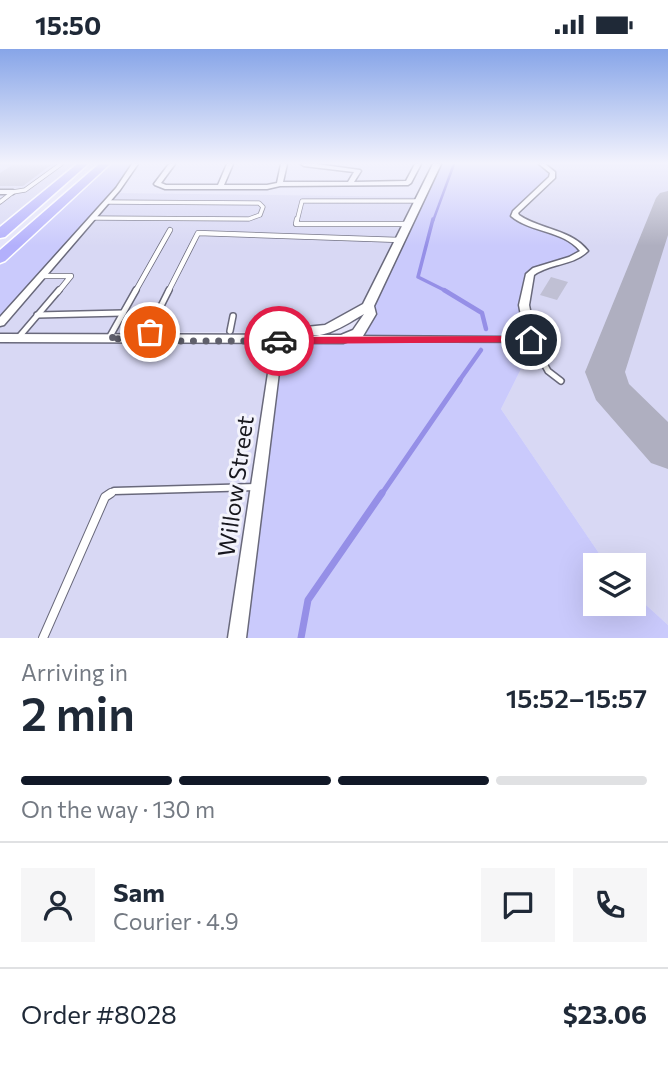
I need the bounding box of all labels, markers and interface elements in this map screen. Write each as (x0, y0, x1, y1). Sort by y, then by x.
text: 15:50 (35, 9, 101, 40)
pin (120, 302, 180, 362)
courier (244, 306, 314, 376)
pin (501, 310, 561, 370)
icon: bag (131, 313, 169, 351)
icon: home (512, 321, 550, 359)
icon: car (260, 322, 298, 360)
street label: Willow Street (211, 414, 259, 558)
map controls (583, 553, 646, 616)
button: layers (583, 553, 646, 616)
text: Arriving in (21, 658, 128, 686)
text: 15:52–15:57 (506, 682, 647, 713)
text: 2 min (21, 684, 135, 740)
text: On the way · 130 m (21, 795, 215, 823)
button: person (21, 868, 95, 942)
button: chat (481, 868, 555, 942)
button: phone (573, 868, 647, 942)
text: Sam (113, 876, 165, 907)
text: Courier · 4.9 (113, 907, 239, 935)
text: Order #8028 (21, 998, 177, 1029)
text: $23.06 (563, 998, 647, 1029)

